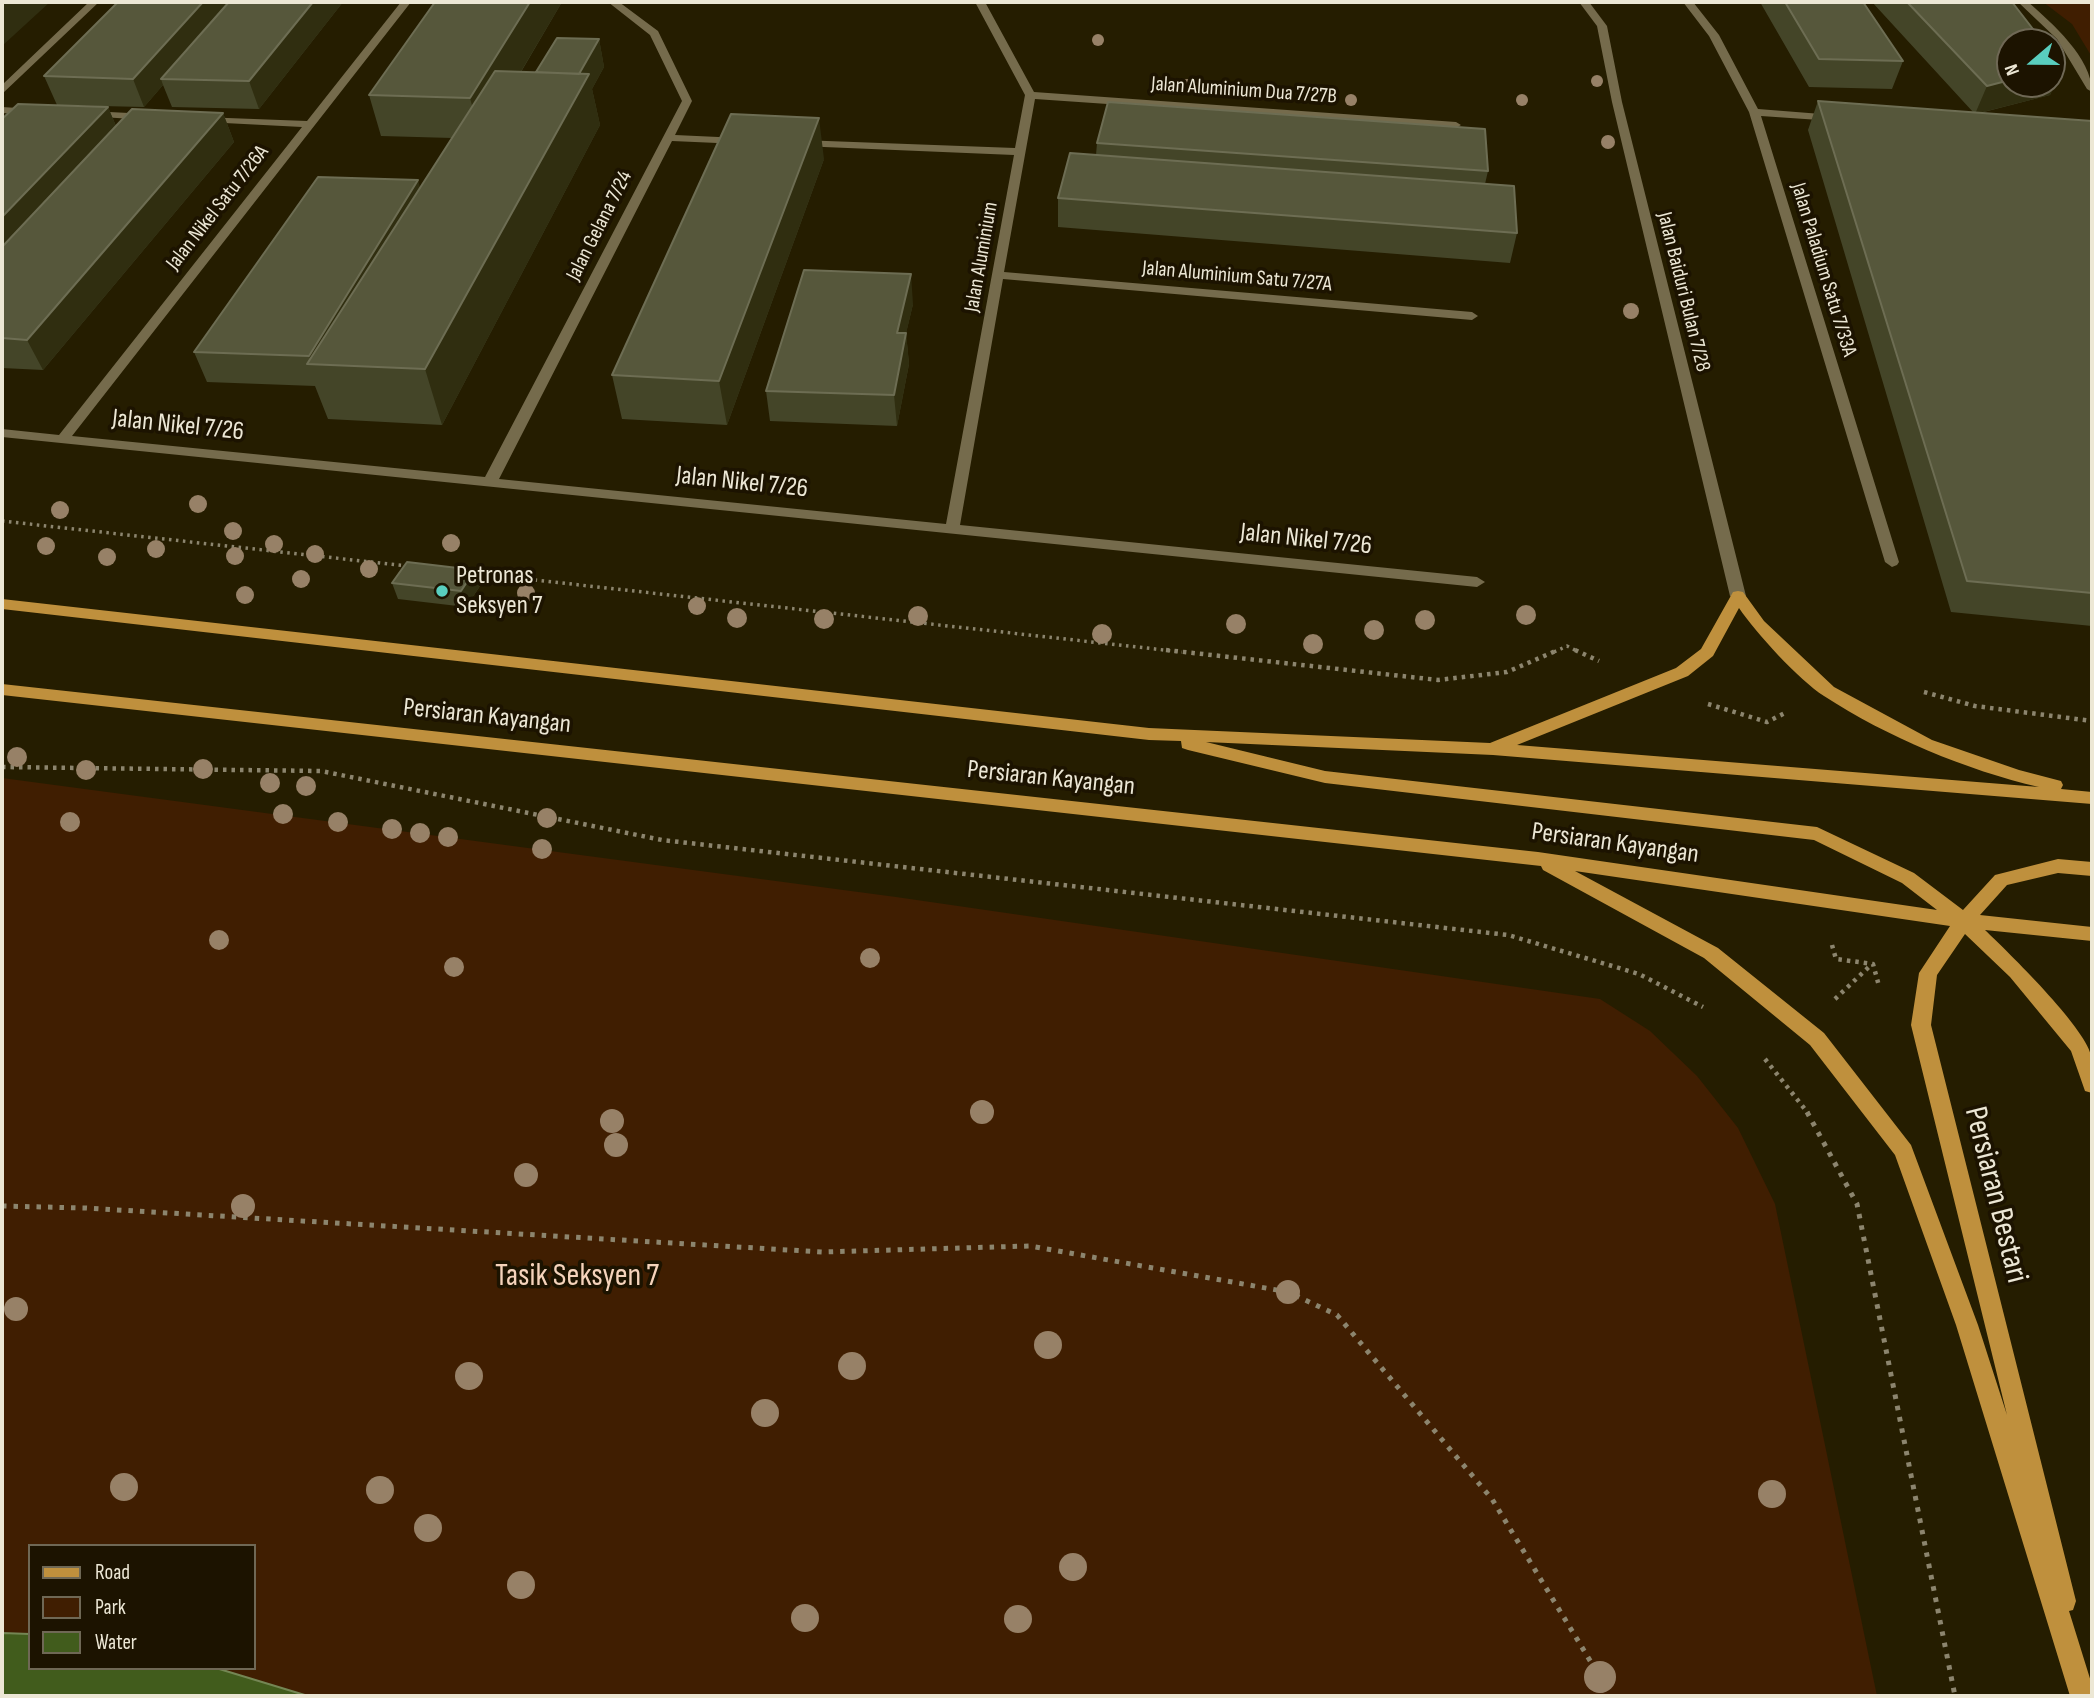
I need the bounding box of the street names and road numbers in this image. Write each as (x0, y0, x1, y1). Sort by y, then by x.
street label: Jalan Aluminium Dua 7/27B (1150, 72, 1338, 110)
street label: Jalan Nikel Satu 7/26A (161, 141, 275, 275)
street label: Jalan Gelana 7/24 (562, 167, 638, 285)
street label: Jalan Paladium Satu 7/33A (1785, 180, 1861, 360)
street label: Jalan Aluminium (960, 200, 1004, 314)
street label: Jalan Baiduri Bulan 7/28 (1651, 210, 1715, 374)
street label: Jalan Aluminium Satu 7/27A (1141, 256, 1333, 298)
street label: Jalan Nikel 7/26 (111, 404, 245, 448)
street label: Jalan Nikel 7/26 (675, 461, 809, 505)
street label: Jalan Nikel 7/26 (1239, 518, 1373, 562)
street label: Persiaran Kayangan (402, 693, 572, 741)
street label: Persiaran Kayangan (966, 755, 1136, 803)
street label: Persiaran Kayangan (1529, 817, 1701, 871)
street label: Persiaran Bestari (1955, 1103, 2035, 1287)

